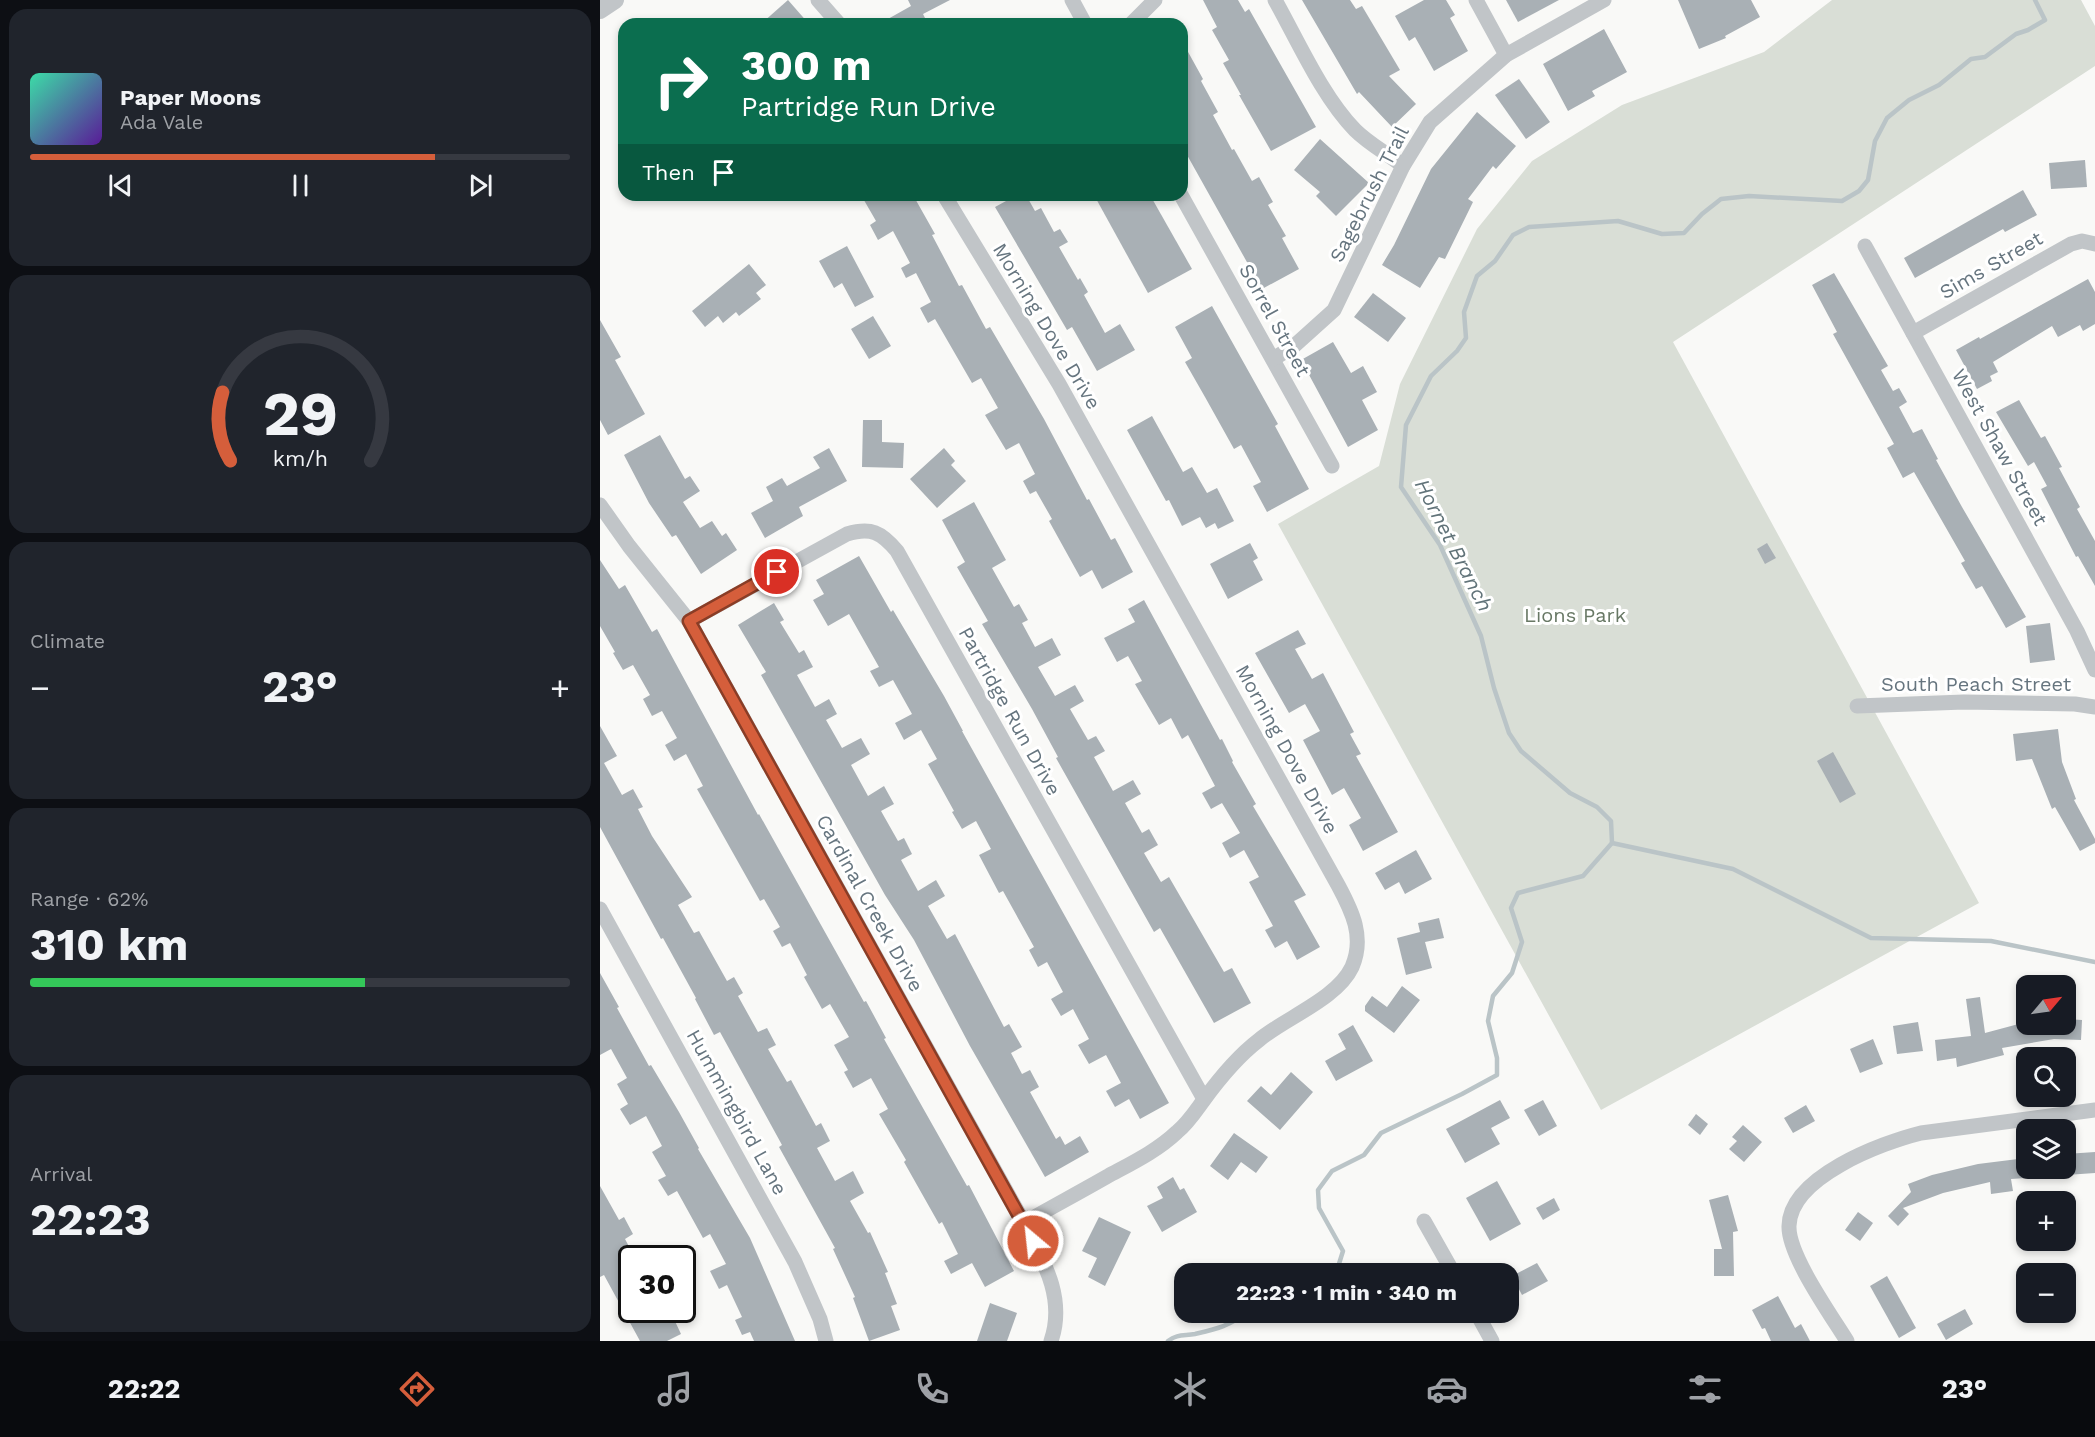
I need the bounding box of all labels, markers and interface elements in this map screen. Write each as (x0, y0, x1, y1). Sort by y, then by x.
text: 300 m (741, 41, 872, 90)
icon: right (642, 42, 720, 120)
text: Paper Moons (120, 85, 261, 110)
text: Partridge Run Drive (741, 91, 996, 123)
text: Ada Vale (120, 110, 203, 134)
street label: Sagebrush Trail (1324, 122, 1414, 266)
icon: arrive (707, 156, 740, 189)
text: Then (642, 160, 695, 185)
icon: previous (104, 169, 137, 202)
icon: pause (284, 169, 317, 202)
icon: next (464, 169, 497, 202)
street label: Sims Street (1935, 226, 2047, 304)
street label: Morning Dove Drive (988, 239, 1106, 413)
street label: Sorrel Street (1234, 260, 1316, 381)
street label: West Shaw Street (1947, 364, 2053, 530)
text: 29 (262, 377, 338, 450)
text: km/h (272, 447, 328, 472)
water label: Hornet Branch (1410, 474, 1498, 616)
pin (751, 546, 802, 597)
icon: arrive (760, 555, 793, 588)
park label: Lions Park (1524, 603, 1626, 627)
street label: Partridge Run Drive (954, 623, 1066, 799)
text: Climate (30, 629, 105, 653)
text: 23° (262, 660, 338, 713)
street label: Morning Dove Drive (1231, 660, 1343, 838)
text: − (30, 668, 50, 707)
text: + (550, 668, 570, 707)
street label: South Peach Street (1881, 672, 2072, 696)
street label: Cardinal Creek Drive (811, 810, 929, 996)
text: Range · 62% (30, 887, 148, 911)
text: 310 km (30, 918, 188, 971)
north arrow (2016, 975, 2076, 1035)
map controls (2016, 975, 2076, 1323)
street label: Hummingbird Lane (682, 1025, 792, 1199)
button: search (2016, 1047, 2076, 1107)
button: layers (2016, 1119, 2076, 1179)
text: Arrival (30, 1162, 92, 1186)
button: + (2016, 1191, 2076, 1251)
text: 22:23 (30, 1193, 151, 1246)
position arrow (1001, 1209, 1065, 1273)
speed limit sign: 30 (618, 1245, 696, 1323)
button: − (2016, 1263, 2076, 1323)
text: 22:23 · 1 min · 340 m (1236, 1280, 1457, 1305)
icon: directions (396, 1368, 438, 1410)
icon: music (654, 1368, 696, 1410)
icon: phone (911, 1368, 953, 1410)
icon: climate (1169, 1368, 1211, 1410)
icon: car (1426, 1368, 1468, 1410)
icon: filters (1684, 1368, 1726, 1410)
text: 22:22 (108, 1373, 180, 1405)
text: 23° (1942, 1373, 1987, 1405)

